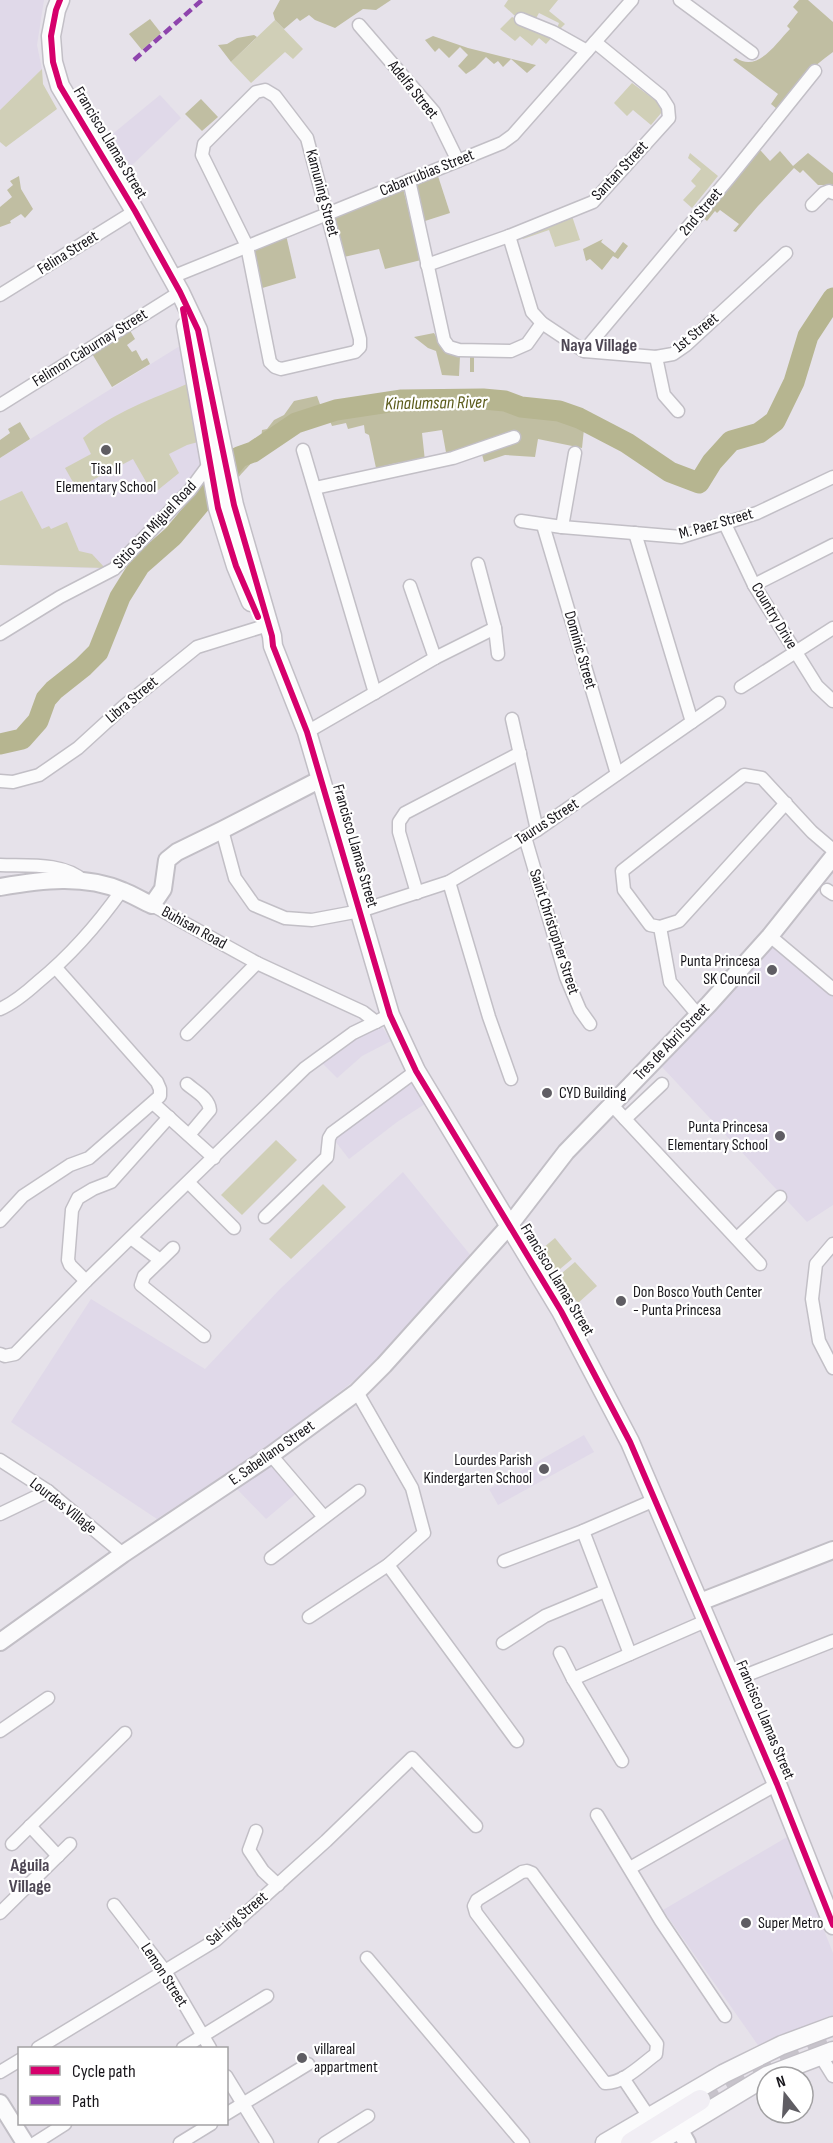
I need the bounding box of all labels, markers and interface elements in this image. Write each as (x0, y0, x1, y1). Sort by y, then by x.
street label: Adelfa Street (383, 56, 442, 123)
street label: Francisco Llamas Street (69, 83, 151, 203)
street label: Santan Street (588, 137, 652, 205)
street label: Cabarrubias Street (377, 145, 477, 201)
street label: Kamuning Street (301, 147, 343, 239)
street label: 2nd Street (676, 184, 726, 240)
street label: Felina Street (34, 227, 102, 279)
street label: Felimon Caburnay Street (29, 305, 151, 391)
street label: 1st Street (670, 309, 722, 357)
district label: Naya Village (561, 335, 637, 356)
water label: Kinalumsan River (385, 392, 488, 414)
marker: Tisa II Elementary School (99, 443, 113, 457)
place label: Tisa II Elementary School (56, 460, 156, 497)
street label: Sitio San Miguel Road (109, 477, 201, 573)
street label: M. Paez Street (677, 504, 755, 544)
street label: Country Drive (747, 579, 801, 653)
street label: Dominic Street (560, 609, 600, 691)
street label: Libra Street (102, 673, 162, 727)
street label: Francisco Llamas Street (328, 782, 382, 910)
street label: Taurus Street (512, 794, 582, 849)
street label: Saint Christopher Street (525, 867, 583, 997)
street label: Buhisan Road (158, 902, 230, 954)
place label: Punta Princesa SK Council (680, 952, 760, 989)
marker: Punta Princesa SK Council (765, 963, 779, 977)
street label: Tres de Abril Street (630, 999, 714, 1085)
place label: CYD Building (559, 1084, 626, 1103)
marker: CYD Building (540, 1086, 554, 1100)
place label: Punta Princesa Elementary School (668, 1118, 768, 1155)
marker: Punta Princesa Elementary School (773, 1129, 787, 1143)
street label: Francisco Llamas Street (516, 1220, 598, 1340)
place label: Don Bosco Youth Center - Punta Princesa (633, 1283, 763, 1320)
marker: Don Bosco Youth Center - Punta Princesa (614, 1294, 628, 1308)
street label: E. Sabellano Street (226, 1416, 319, 1490)
place label: Lourdes Parish Kindergarten School (424, 1451, 532, 1488)
marker: Lourdes Parish Kindergarten School (537, 1462, 551, 1476)
street label: Lourdes Village (26, 1474, 100, 1538)
street label: Francisco Llamas Street (731, 1658, 799, 1783)
district label: Aguila Village (9, 1855, 51, 1897)
street label: Sal-ing Street (202, 1888, 272, 1950)
place label: Super Metro (758, 1914, 823, 1933)
marker: Super Metro (739, 1916, 753, 1930)
street label: Lemon Street (136, 1940, 192, 2011)
place label: villareal appartment (314, 2040, 378, 2077)
legend (18, 2047, 228, 2125)
marker: villareal appartment (295, 2051, 309, 2065)
text: Cycle path (72, 2061, 136, 2082)
north arrow (755, 2065, 815, 2125)
text: N (774, 2072, 788, 2092)
text: Path (72, 2091, 100, 2112)

